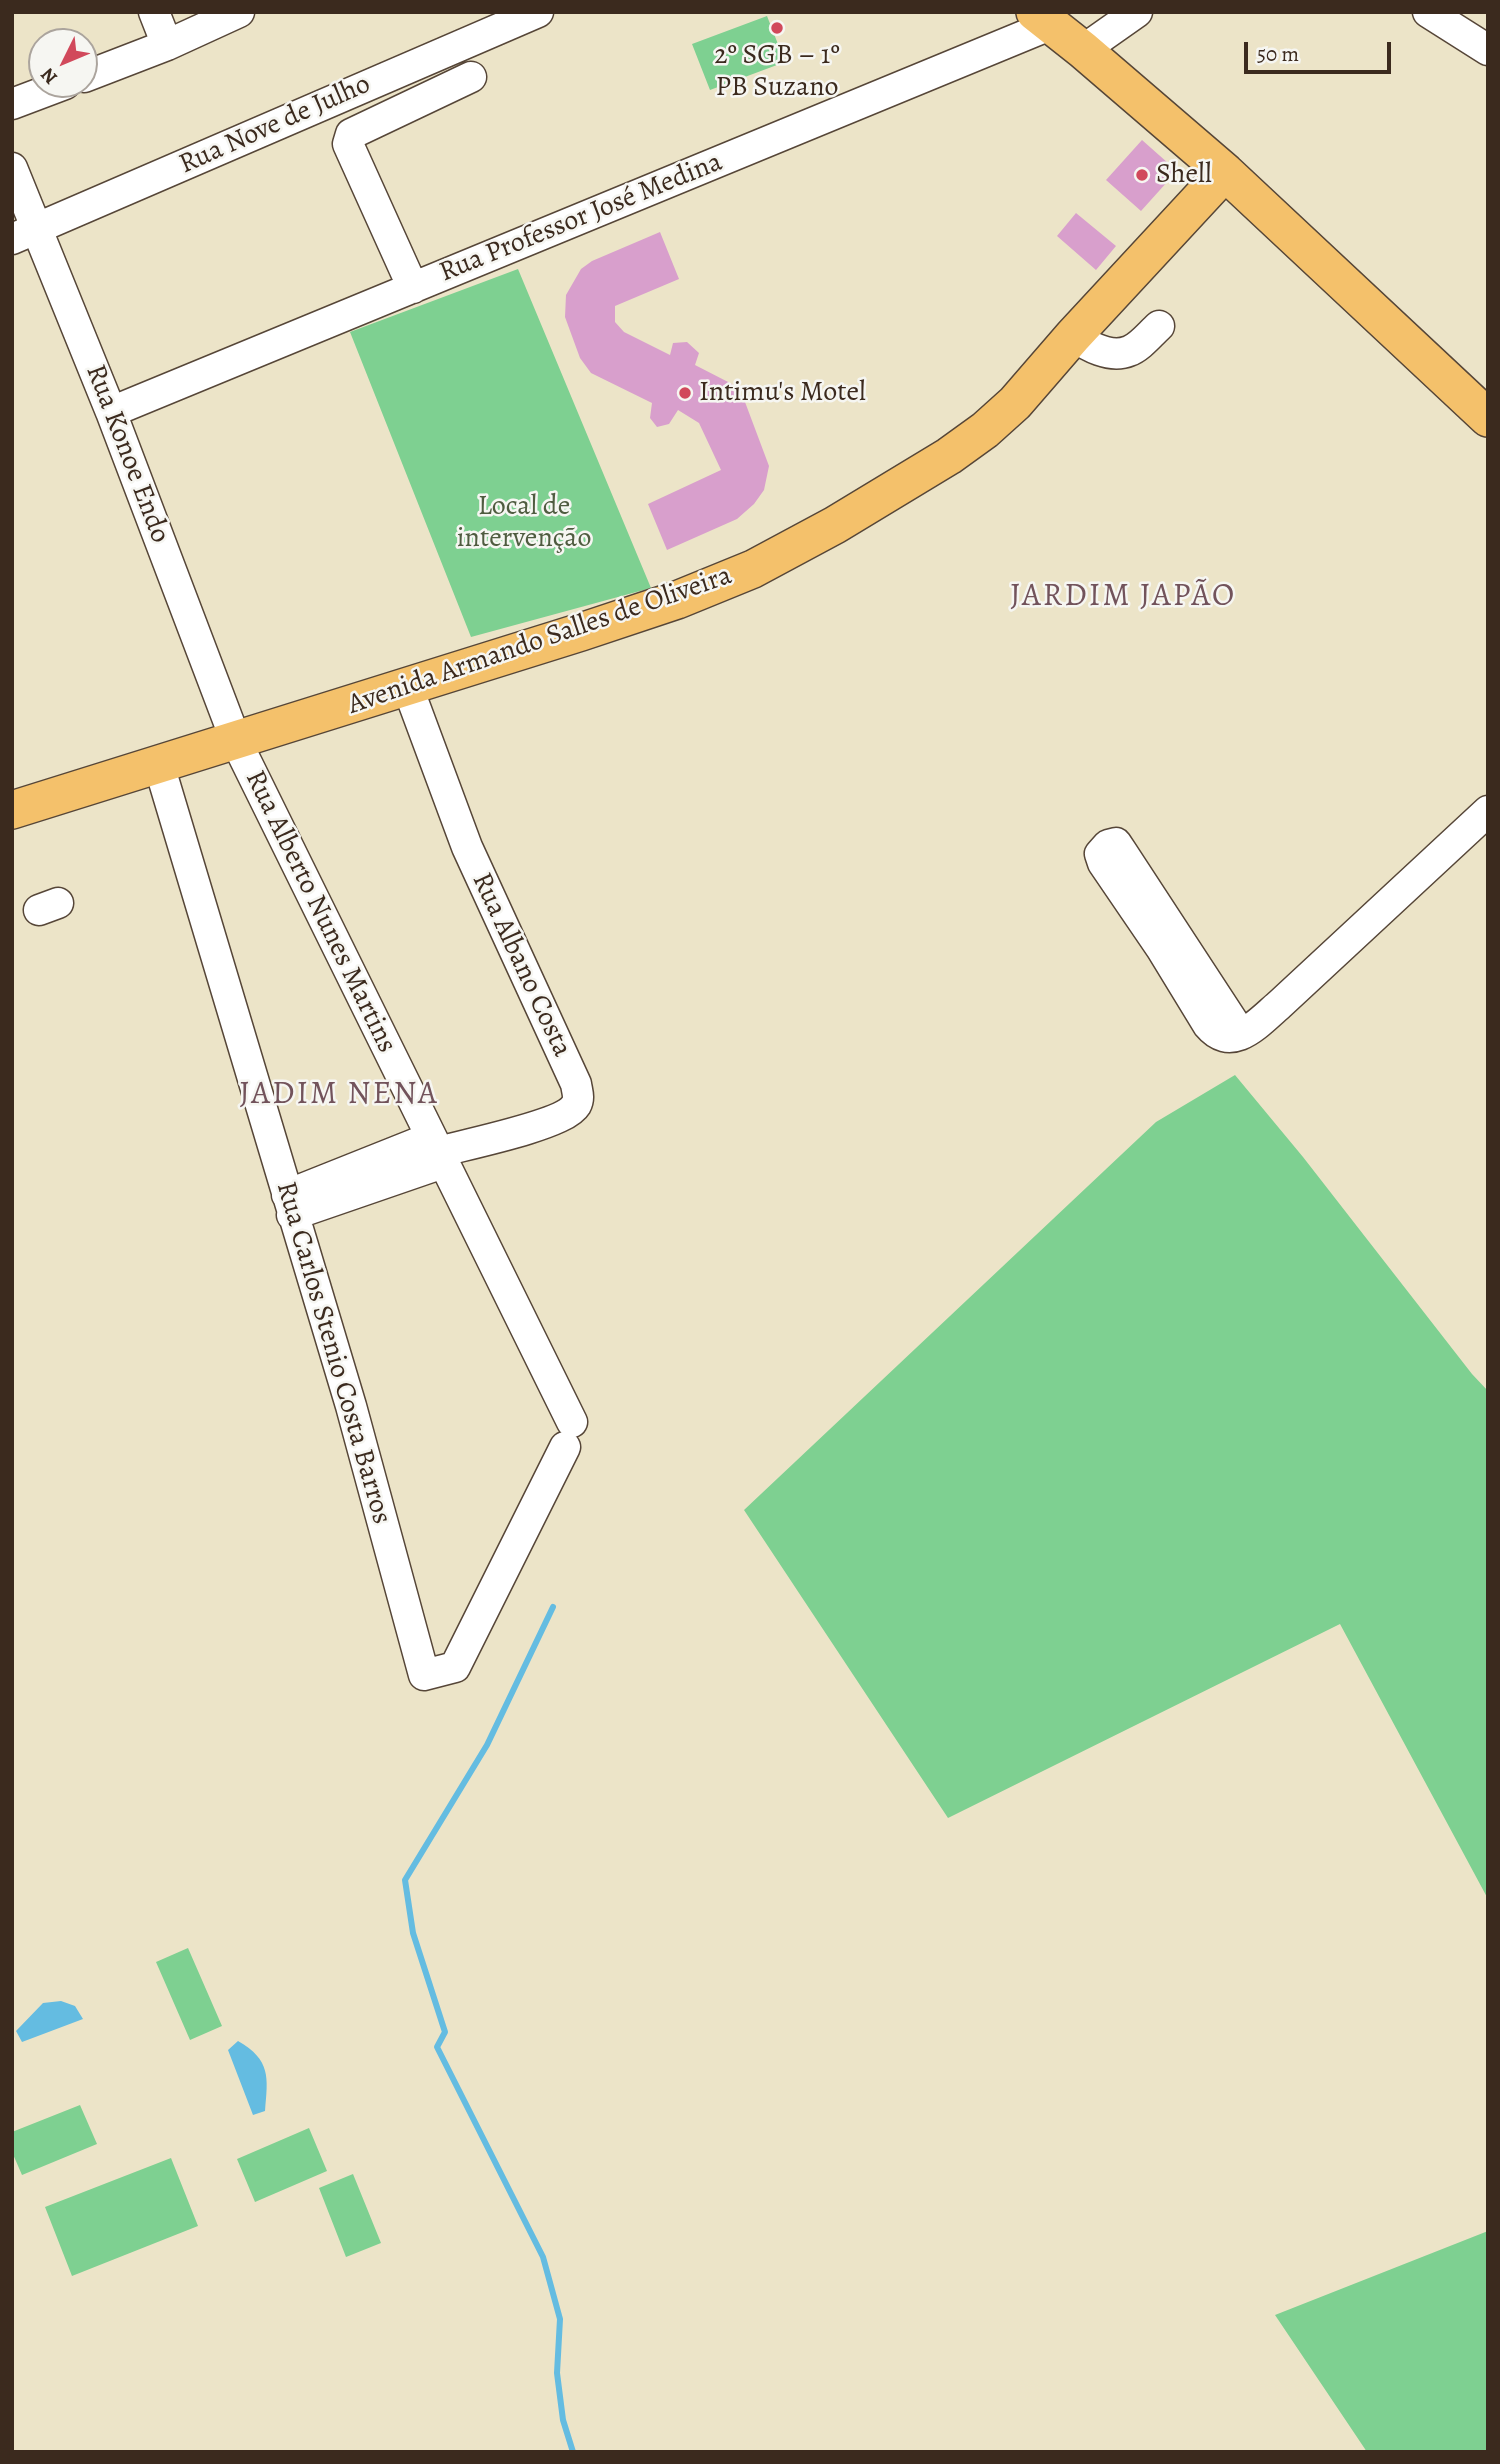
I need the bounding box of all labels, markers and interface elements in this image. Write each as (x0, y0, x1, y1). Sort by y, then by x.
marker: 2º SGB – 1º PB Suzano (769, 20, 785, 36)
north arrow (28, 28, 98, 98)
scale bar (1248, 28, 1395, 72)
place label: 2º SGB – 1º PB Suzano (714, 39, 840, 105)
text: 50 m (1257, 40, 1299, 68)
text: N (35, 62, 63, 90)
street label: Rua Nove de Julho (174, 68, 376, 182)
street label: Rua Professor José Medina (435, 146, 727, 290)
place label: Shell (1156, 158, 1212, 192)
marker: Shell (1134, 167, 1150, 183)
street label: Rua Konoe Endo (78, 360, 176, 548)
place label: Intimu's Motel (699, 376, 866, 410)
marker: Intimu's Motel (677, 385, 693, 401)
park label: Local de intervenção (457, 490, 591, 556)
street label: Avenida Armando Salles de Oliveira (344, 559, 736, 723)
district label: JARDIM JAPÃO (1011, 578, 1235, 616)
street label: Rua Alberto Nunes Martins (237, 765, 403, 1059)
street label: Rua Albano Costa (464, 868, 578, 1062)
district label: JADIM NENA (240, 1076, 438, 1114)
street label: Rua Carlos Stenio Costa Barros (268, 1178, 398, 1528)

